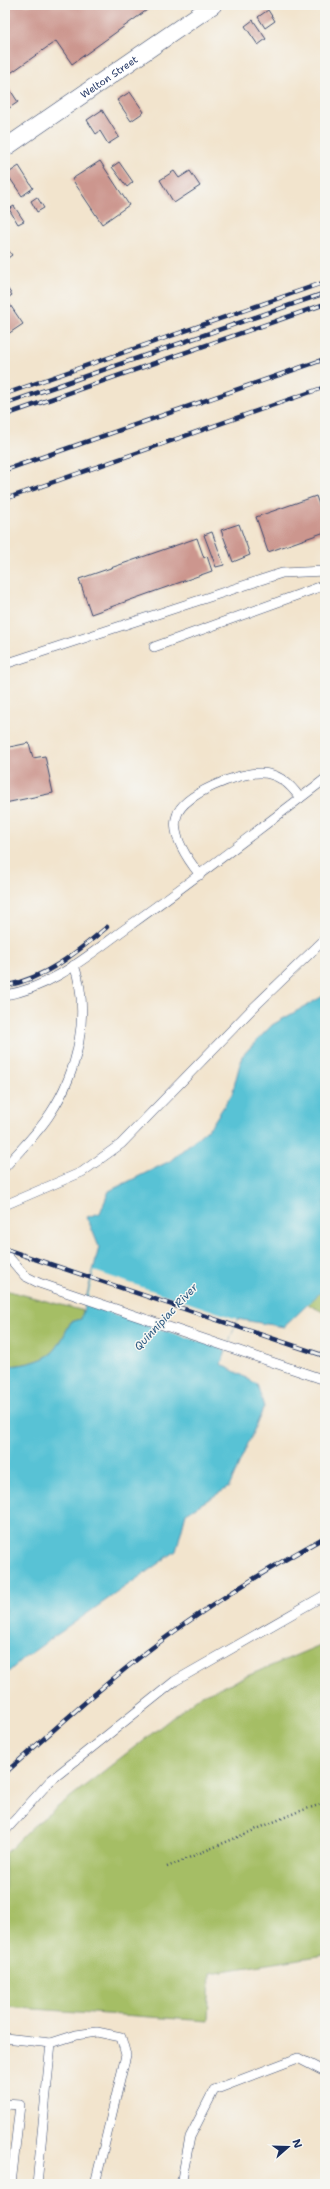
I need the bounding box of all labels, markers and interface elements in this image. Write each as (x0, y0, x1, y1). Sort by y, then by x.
street label: Welton Street (78, 52, 140, 101)
water label: Quinnipiac River (131, 1280, 202, 1354)
north arrow (268, 2127, 308, 2167)
text: N (288, 2137, 306, 2151)

